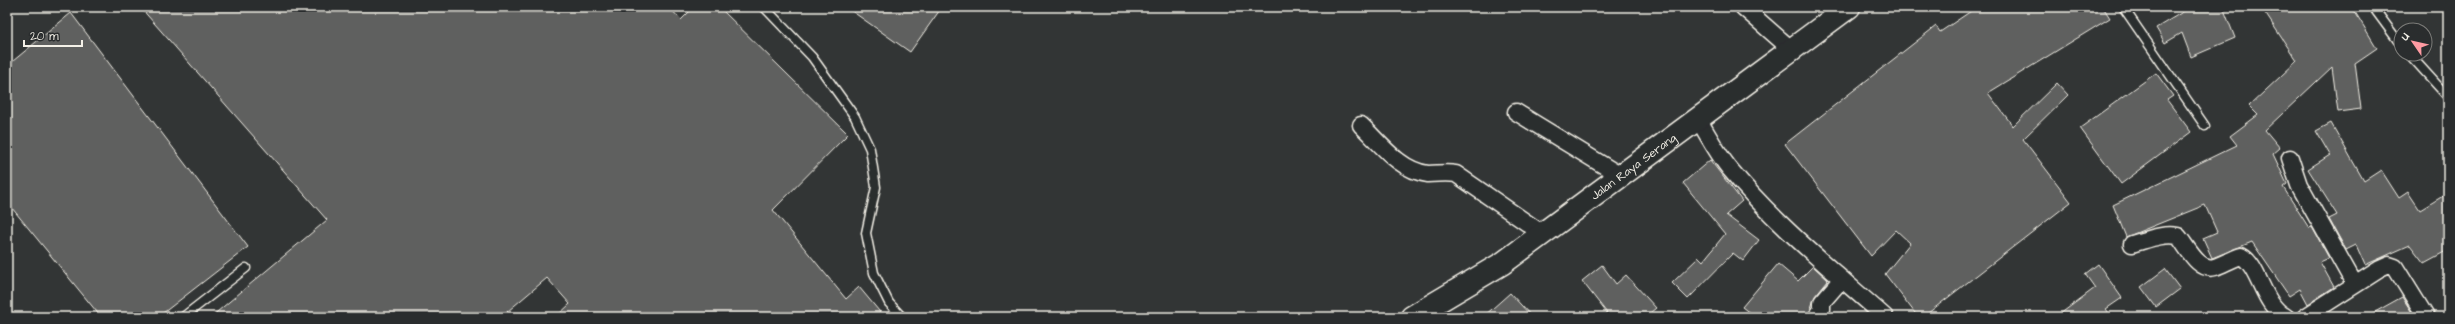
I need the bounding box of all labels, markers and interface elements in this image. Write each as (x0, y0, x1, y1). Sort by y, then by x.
scale bar (24, 22, 82, 48)
north arrow (2393, 22, 2433, 62)
text: 20 m (30, 28, 59, 45)
text: U (2397, 30, 2413, 44)
street label: Jalan Raya Serang (1587, 130, 1681, 204)

